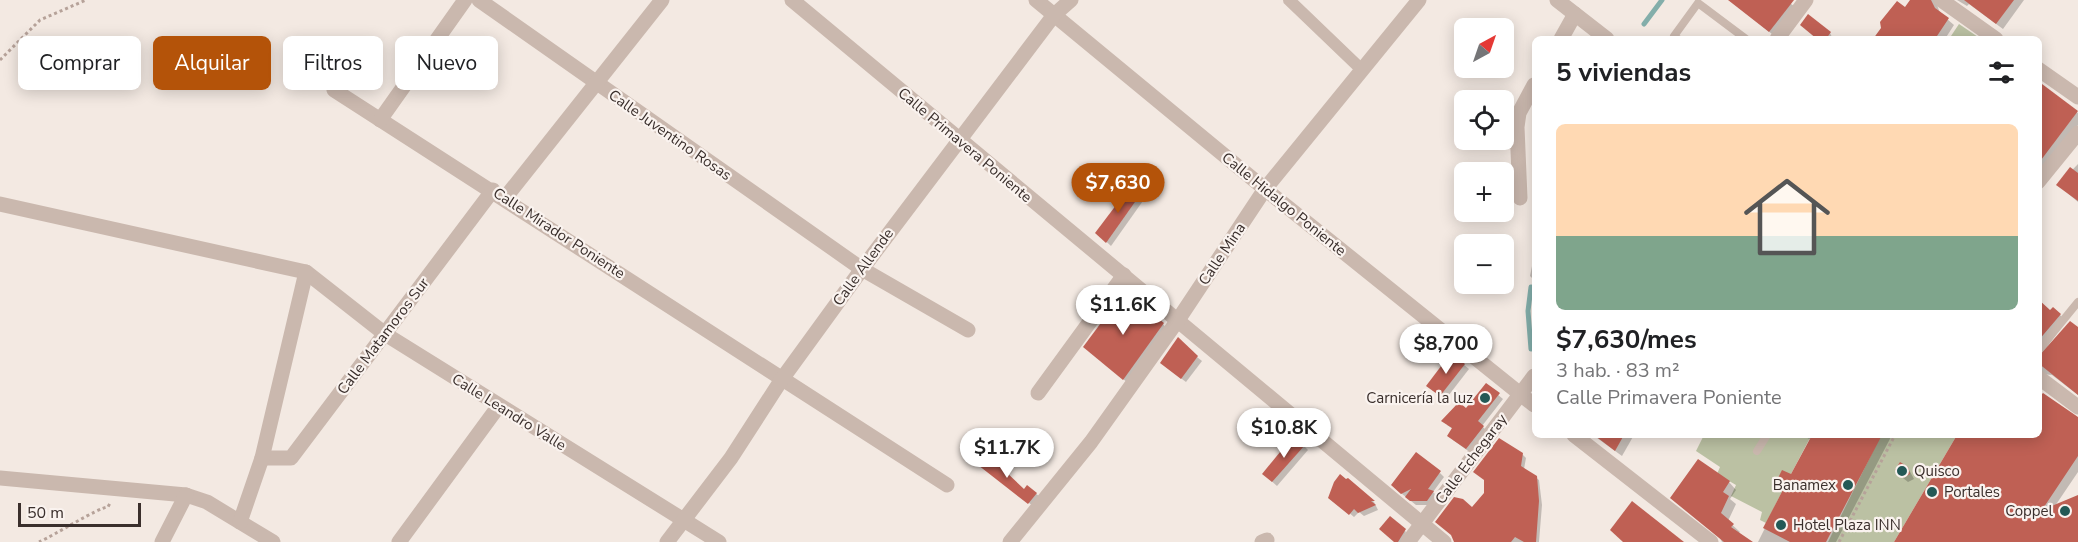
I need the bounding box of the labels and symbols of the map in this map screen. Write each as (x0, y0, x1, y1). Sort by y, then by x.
north arrow (1454, 18, 1514, 78)
street label: Calle Primavera Poniente (894, 83, 1036, 207)
street label: Calle Juventino Rosas (605, 85, 735, 185)
street label: Calle Hidalgo Poniente (1218, 148, 1350, 260)
pin: $7,630 (1069, 163, 1167, 214)
street label: Calle Mirador Poniente (489, 183, 629, 283)
street label: Calle Mina (1194, 219, 1250, 289)
street label: Calle Allende (828, 224, 898, 310)
street label: Calle Matamoros Sur (332, 273, 434, 398)
pin: $11.6K (1074, 285, 1172, 336)
pin: $8,700 (1397, 324, 1495, 375)
street label: Calle Leandro Valle (448, 369, 570, 455)
place label: Carnicería la luz (1366, 388, 1473, 408)
marker: Carnicería la luz (1478, 391, 1492, 405)
pin: $10.8K (1235, 408, 1333, 459)
street label: Calle Echegaray (1430, 410, 1512, 508)
pin: $11.7K (958, 428, 1056, 479)
place label: Quisco (1914, 461, 1960, 481)
marker: Quisco (1895, 464, 1909, 478)
place label: Banamex (1773, 475, 1836, 495)
marker: Banamex (1841, 478, 1855, 492)
place label: Portales (1944, 482, 2000, 502)
marker: Portales (1925, 485, 1939, 499)
scale bar (18, 500, 141, 528)
place label: Coppel (2005, 501, 2054, 521)
marker: Coppel (2058, 504, 2072, 518)
place label: Hotel Plaza INN (1793, 515, 1901, 535)
marker: Hotel Plaza INN (1774, 518, 1788, 532)

